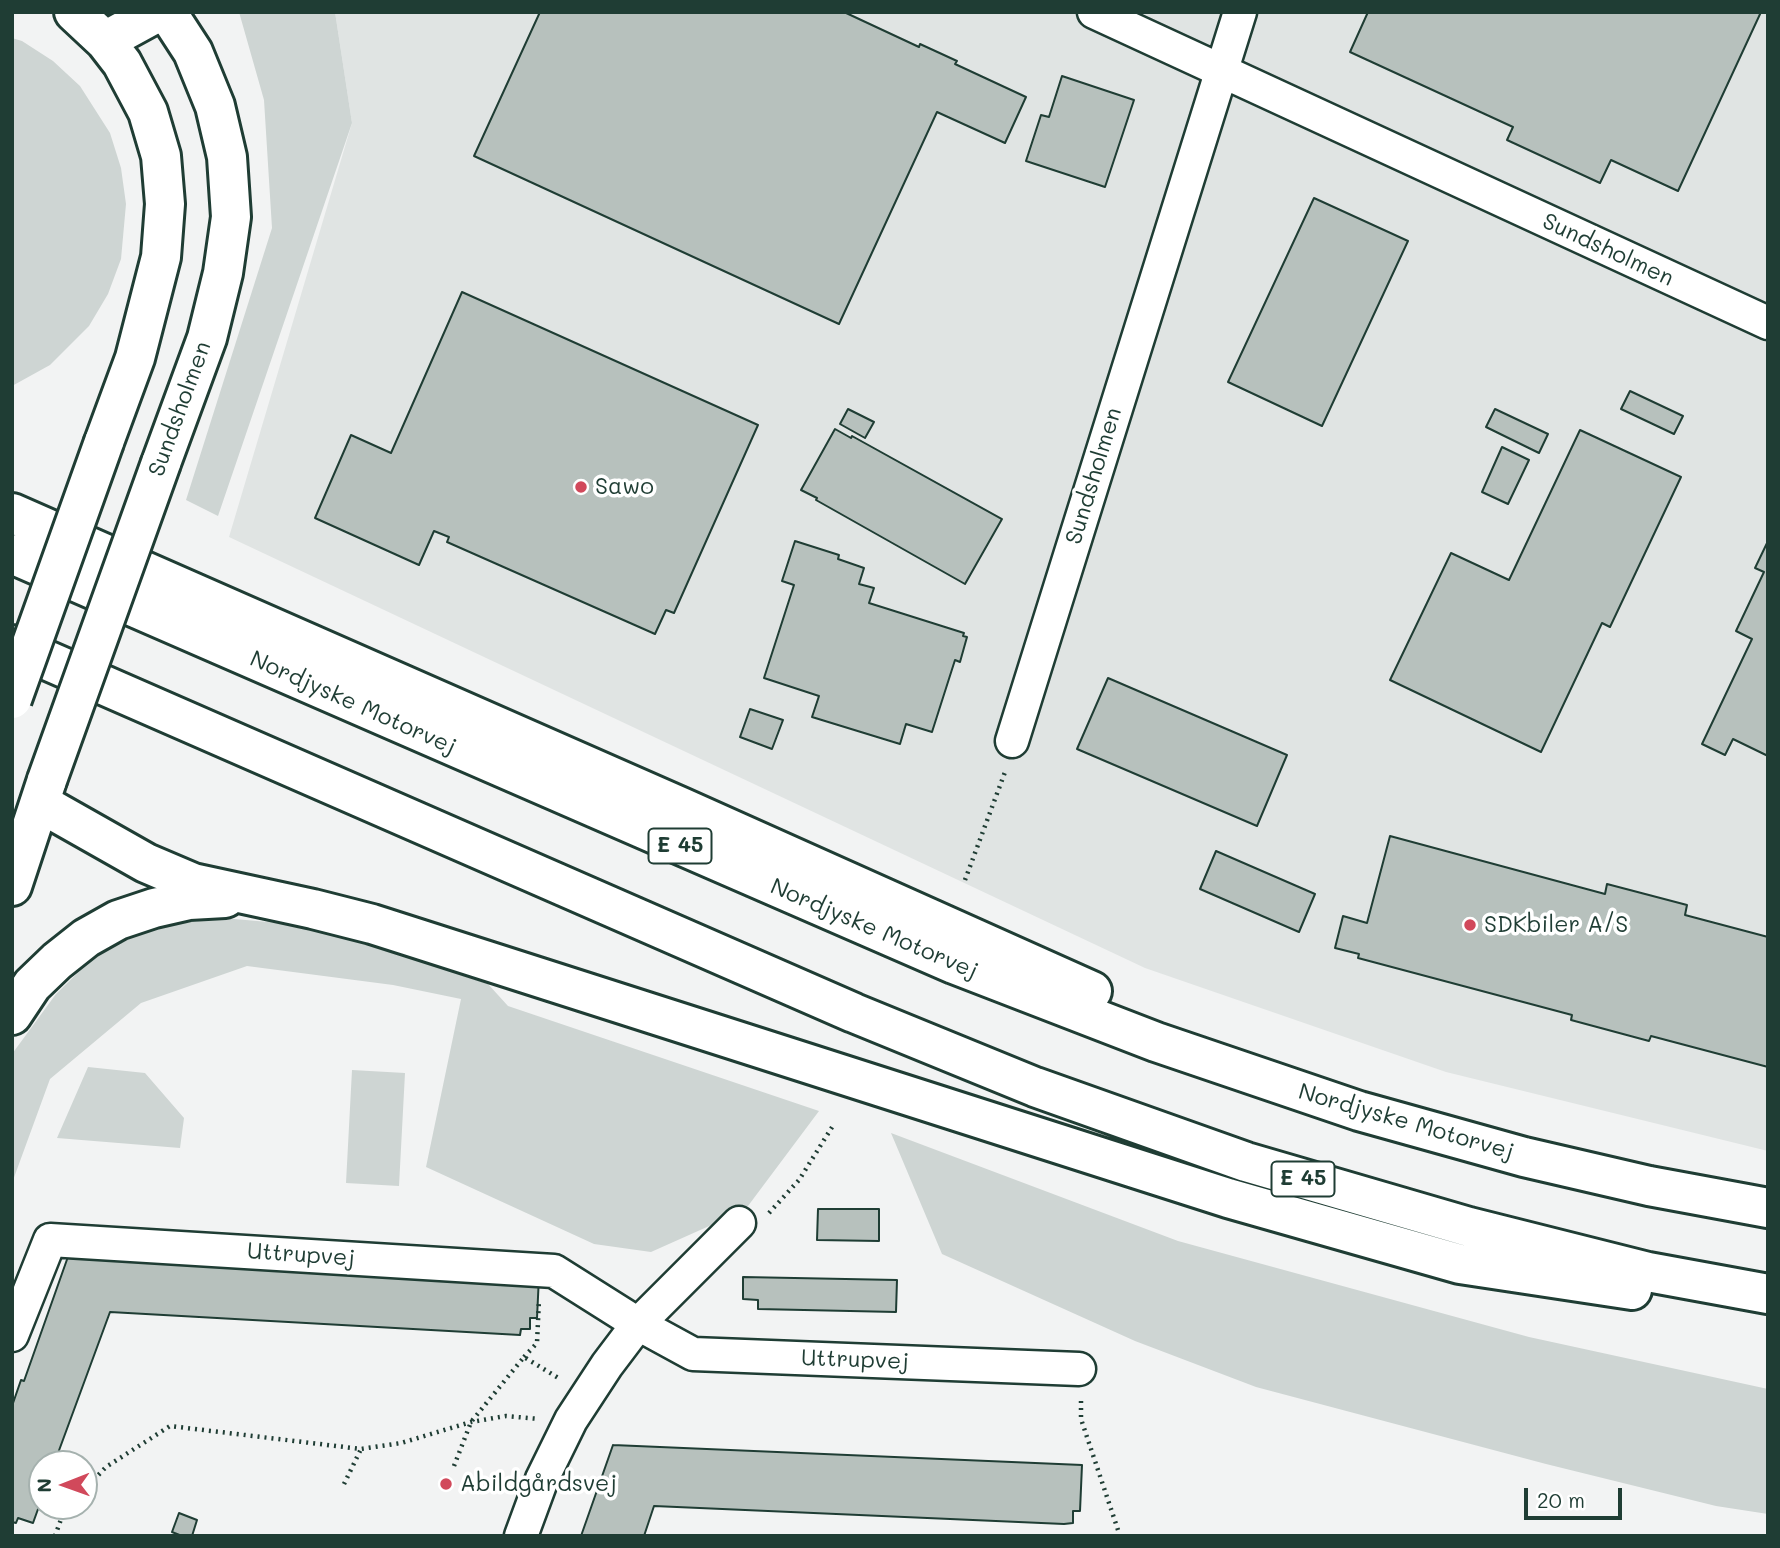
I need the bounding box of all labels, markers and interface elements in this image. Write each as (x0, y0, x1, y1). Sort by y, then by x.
street label: Sundsholmen (1538, 208, 1678, 292)
street label: Sundsholmen (143, 338, 217, 480)
street label: Sundsholmen (1060, 404, 1128, 548)
place label: Sawo (595, 473, 654, 501)
marker: Sawo (573, 479, 589, 495)
street label: Nordjyske Motorvej (246, 645, 460, 761)
road number: E 45 (648, 828, 712, 864)
street label: Nordjyske Motorvej (766, 873, 982, 985)
place label: SDKbiler A/S (1484, 911, 1628, 939)
marker: SDKbiler A/S (1462, 917, 1478, 933)
street label: Nordjyske Motorvej (1295, 1078, 1517, 1166)
road number: E 45 (1272, 1162, 1334, 1196)
street label: Uttrupvej (246, 1237, 356, 1273)
street label: Uttrupvej (801, 1344, 909, 1376)
north arrow (28, 1450, 98, 1520)
place label: Abildgårdsvej (460, 1470, 617, 1498)
scale bar (1528, 1474, 1626, 1518)
marker: Abildgårdsvej (438, 1476, 454, 1492)
text: N (31, 1478, 56, 1493)
text: 20 m (1537, 1486, 1585, 1513)

